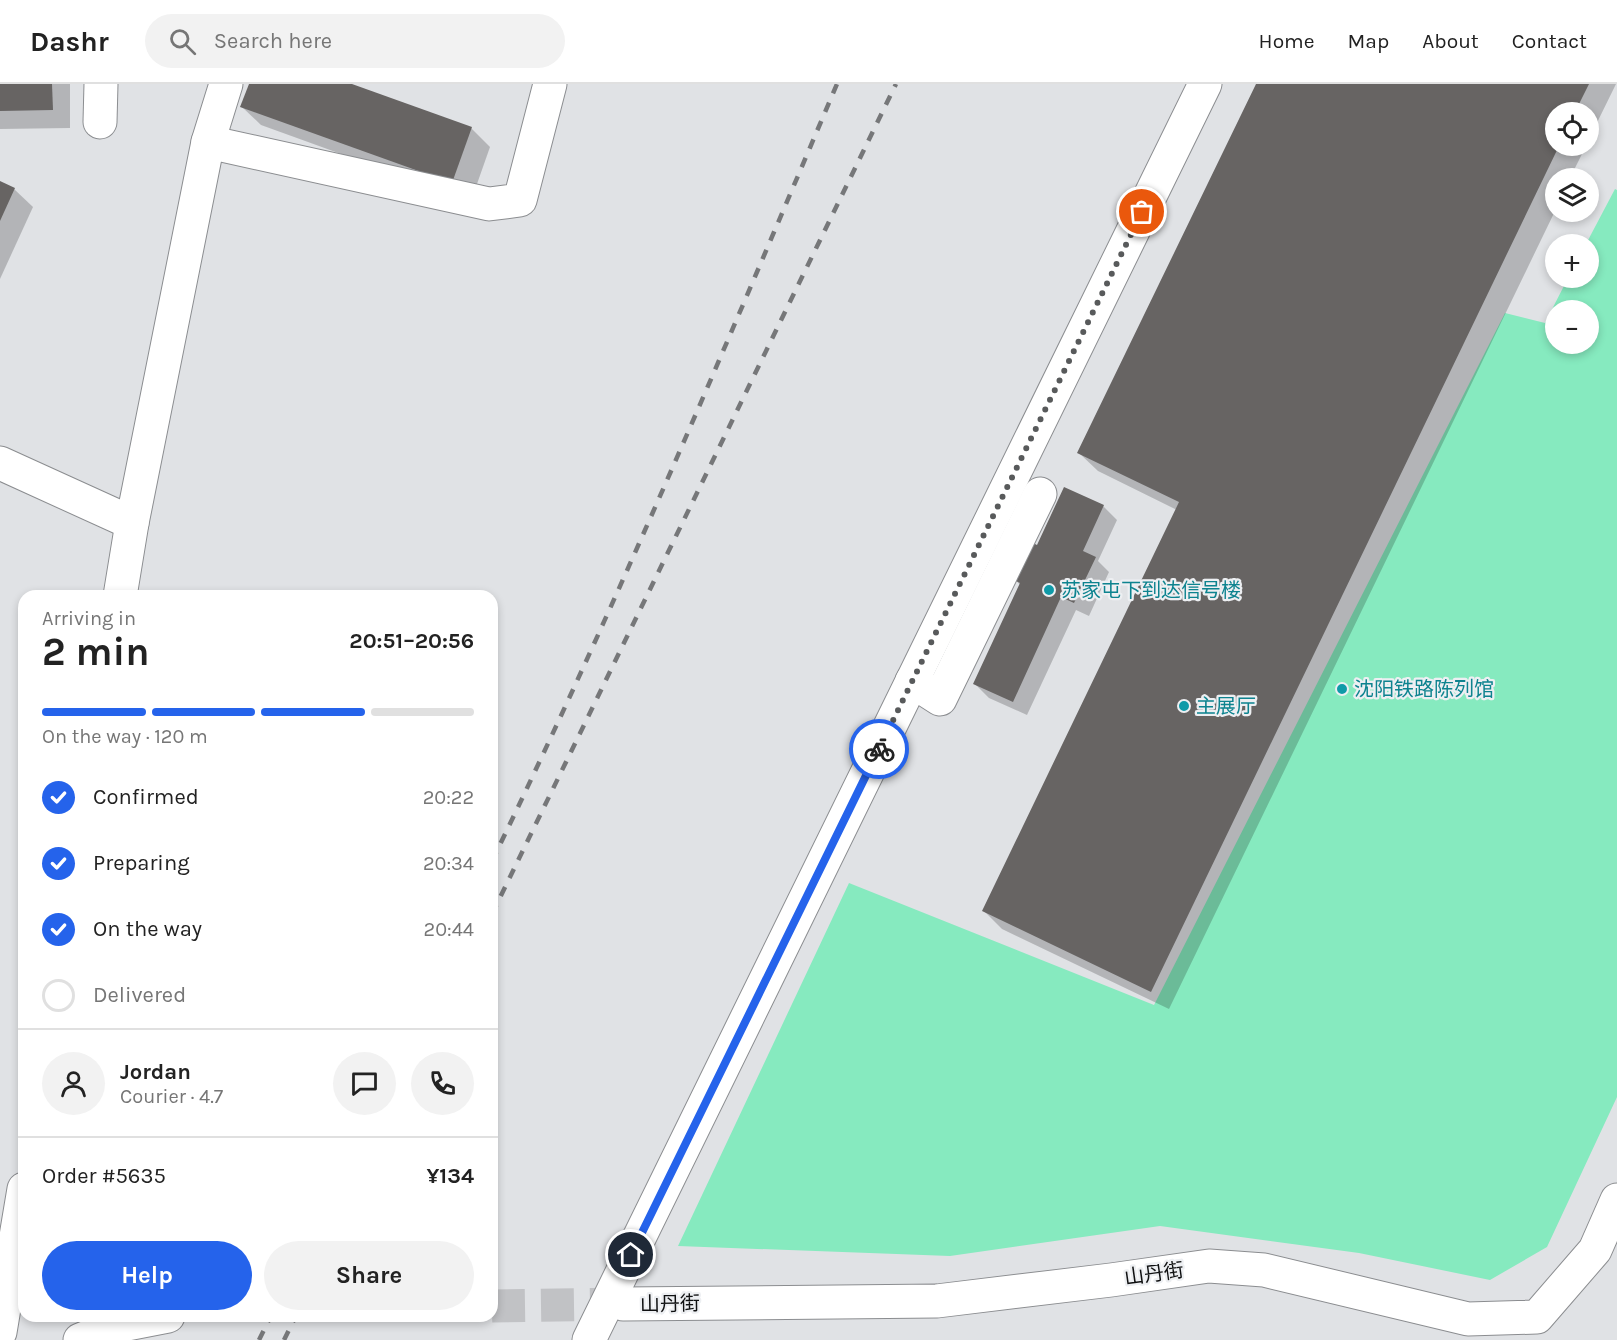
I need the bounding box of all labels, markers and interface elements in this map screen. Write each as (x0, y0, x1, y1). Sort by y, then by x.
search box (145, 14, 565, 68)
text: Dashr (30, 25, 109, 58)
icon: search (166, 25, 199, 58)
text: Search here (214, 28, 332, 54)
text: Home (1259, 29, 1315, 53)
text: Map (1348, 29, 1389, 53)
text: About (1422, 29, 1479, 53)
text: Contact (1512, 29, 1587, 53)
map controls (1545, 102, 1599, 354)
button: locate (1545, 102, 1599, 156)
button: layers (1545, 168, 1599, 222)
pin (1116, 186, 1167, 237)
icon: bag (1125, 195, 1158, 228)
button: + (1545, 234, 1599, 288)
button: − (1545, 300, 1599, 354)
place label: 苏家屯下到达信号楼 (1061, 579, 1241, 602)
marker: 苏家屯下到达信号楼 (1042, 583, 1056, 597)
text: Arriving in (42, 607, 136, 630)
text: 20:51–20:56 (349, 628, 474, 654)
text: 2 min (42, 629, 150, 675)
place label: 沈阳铁路陈列馆 (1354, 678, 1494, 701)
marker: 沈阳铁路陈列馆 (1335, 682, 1349, 696)
place label: 主展厅 (1196, 695, 1256, 718)
marker: 主展厅 (1177, 699, 1191, 713)
courier (849, 719, 909, 779)
text: On the way · 120 m (42, 725, 208, 748)
icon: bike (863, 733, 896, 766)
icon: check (42, 781, 75, 814)
text: Confirmed (93, 784, 199, 810)
text: 20:22 (423, 786, 474, 809)
icon: check (42, 847, 75, 880)
text: Preparing (93, 850, 190, 876)
text: 20:34 (423, 852, 474, 875)
icon: check (42, 913, 75, 946)
text: On the way (93, 916, 202, 942)
text: 20:44 (424, 918, 474, 941)
text: Delivered (93, 982, 186, 1008)
button: person (42, 1052, 105, 1115)
button: chat (333, 1052, 396, 1115)
button: phone (411, 1052, 474, 1115)
text: Jordan (120, 1059, 191, 1085)
text: Courier · 4.7 (120, 1085, 223, 1108)
text: Order #5635 (42, 1163, 166, 1189)
text: ¥134 (426, 1163, 474, 1189)
pin (605, 1229, 656, 1280)
icon: home (614, 1238, 647, 1271)
button: Help (42, 1241, 252, 1310)
button: Share (264, 1241, 474, 1310)
street label: 山丹街 (1123, 1258, 1185, 1290)
street label: 山丹街 (640, 1292, 700, 1316)

